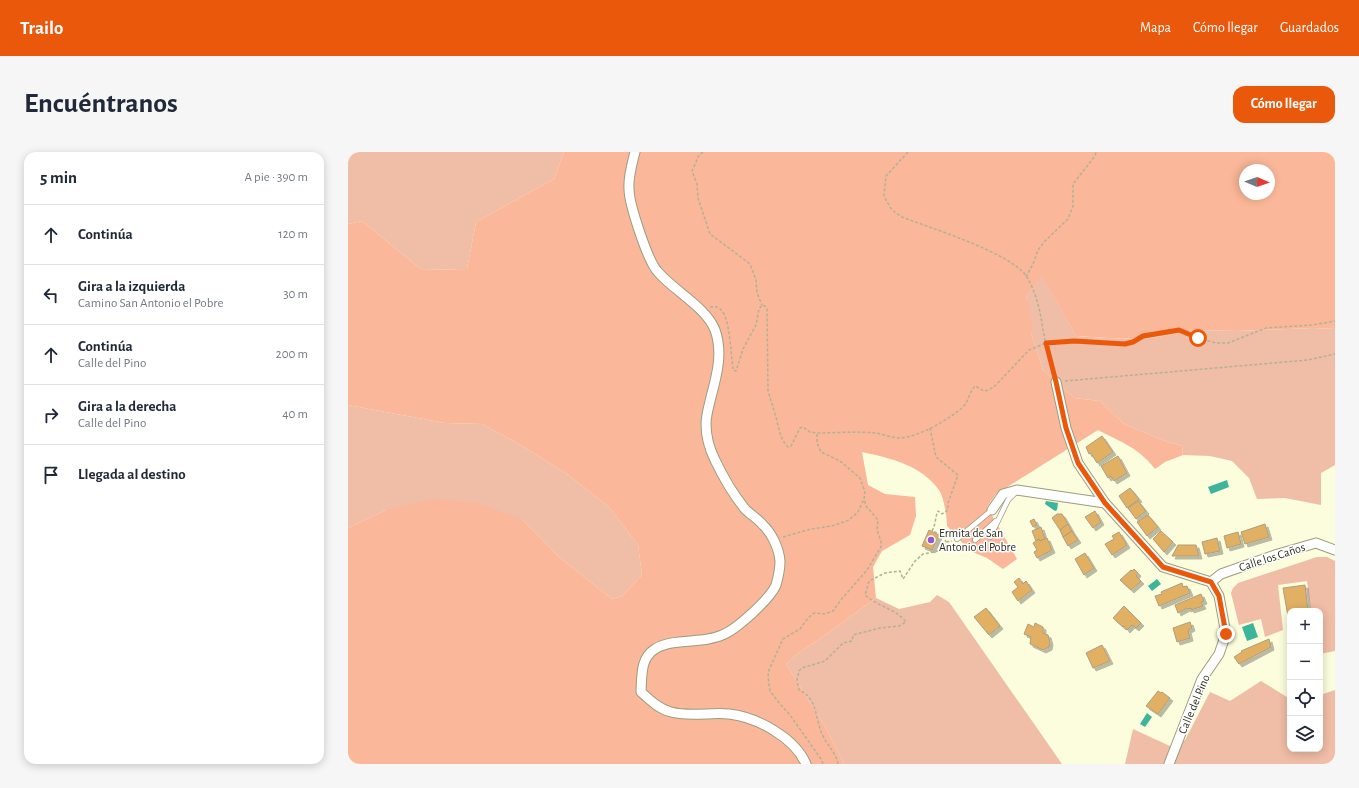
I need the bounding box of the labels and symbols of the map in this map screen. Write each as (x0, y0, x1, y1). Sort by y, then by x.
north arrow (1239, 164, 1275, 200)
route start (1189, 329, 1207, 347)
place label: Ermita de San Antonio el Pobre (939, 527, 1016, 553)
marker: Ermita de San Antonio el Pobre (926, 535, 936, 545)
street label: Calle los Caños (1237, 541, 1307, 573)
route end (1217, 625, 1235, 643)
street label: Calle del Pino (1176, 672, 1212, 735)

